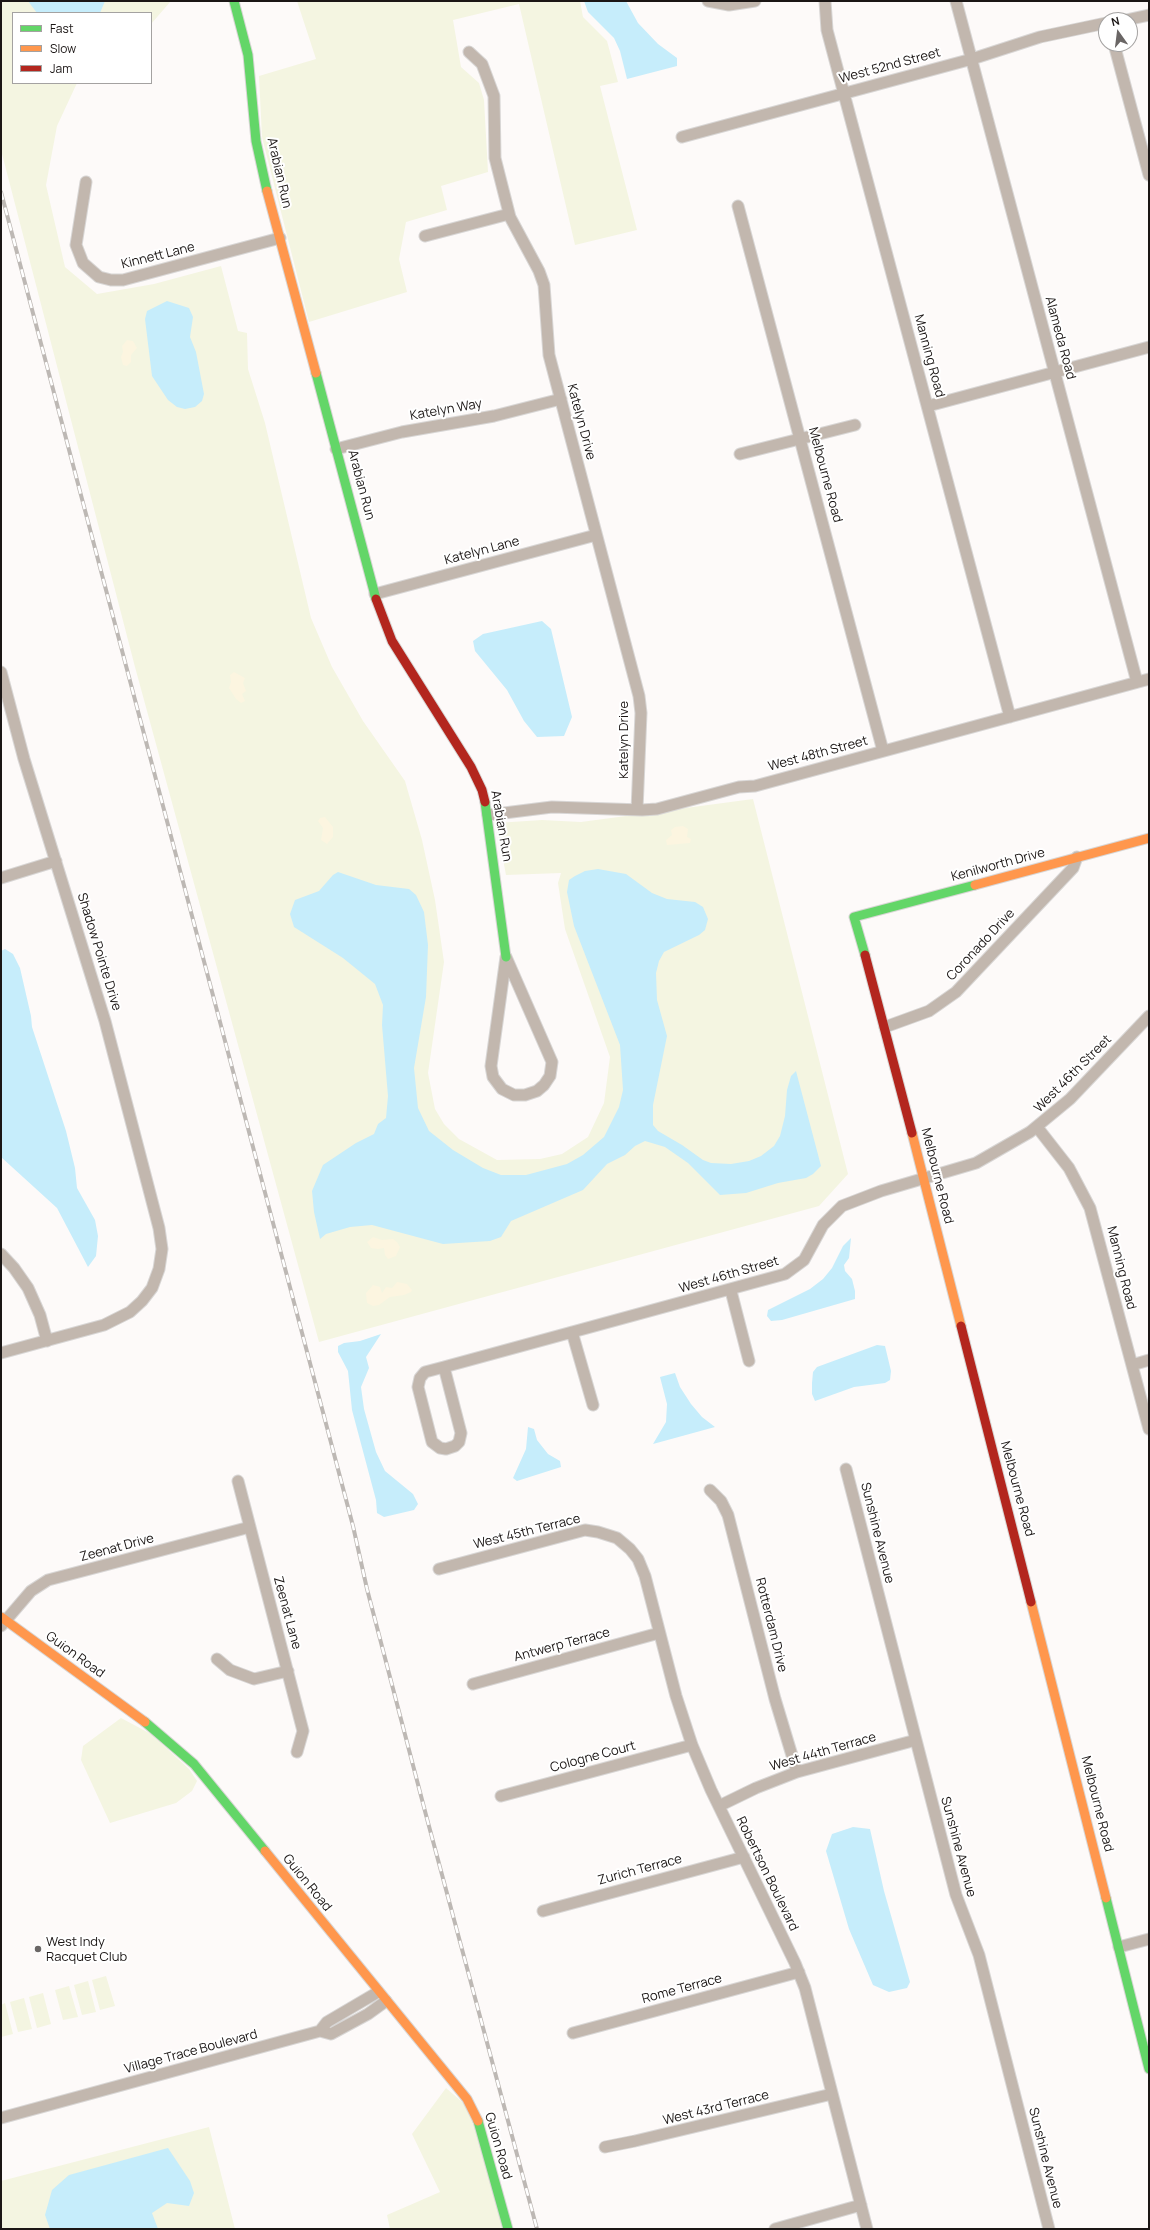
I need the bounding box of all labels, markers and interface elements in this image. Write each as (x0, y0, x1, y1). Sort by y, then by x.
legend (12, 12, 152, 84)
north arrow (1098, 12, 1138, 52)
text: N (1110, 13, 1121, 29)
text: Fast (50, 20, 74, 37)
text: Slow (50, 40, 76, 57)
street label: West 52nd Street (838, 45, 942, 87)
text: Jam (50, 60, 72, 77)
street label: Arabian Run (263, 136, 295, 210)
street label: Kinnett Lane (120, 239, 196, 273)
street label: Alameda Road (1041, 295, 1079, 381)
street label: Manning Road (910, 313, 948, 399)
street label: Katelyn Drive (563, 382, 599, 462)
street label: Katelyn Way (409, 396, 483, 424)
street label: Melbourne Road (805, 426, 845, 524)
street label: Arabian Run (344, 448, 378, 522)
street label: Katelyn Lane (443, 534, 521, 568)
street label: Katelyn Drive (616, 701, 632, 779)
street label: West 48th Street (766, 733, 870, 775)
street label: Arabian Run (487, 789, 515, 863)
street label: Kenilworth Drive (949, 845, 1047, 885)
street label: Shadow Pointe Drive (74, 891, 124, 1013)
street label: Coronado Drive (944, 906, 1018, 984)
street label: West 46th Street (1031, 1032, 1115, 1116)
street label: Melbourne Road (918, 1127, 956, 1225)
street label: Manning Road (1103, 1225, 1139, 1311)
street label: West 46th Street (677, 1253, 781, 1297)
street label: Melbourne Road (997, 1440, 1037, 1538)
street label: Sunshine Avenue (857, 1481, 897, 1585)
street label: West 45th Terrace (472, 1511, 582, 1553)
street label: Zeenat Drive (78, 1531, 156, 1565)
street label: Zeenat Lane (270, 1575, 304, 1651)
street label: Rotterdam Drive (752, 1576, 790, 1674)
street label: Antwerp Terrace (512, 1625, 612, 1665)
street label: Guion Road (43, 1628, 107, 1682)
street label: West 44th Terrace (768, 1729, 878, 1775)
street label: Cologne Court (549, 1738, 637, 1776)
street label: Melbourne Road (1078, 1755, 1116, 1853)
street label: Sunshine Avenue (937, 1795, 979, 1899)
street label: Robertson Boulevard (733, 1814, 801, 1934)
street label: Guion Road (279, 1851, 335, 1915)
street label: Zurich Terrace (596, 1851, 684, 1889)
place label: West Indy Racquet Club (46, 1934, 127, 1965)
marker: West Indy Racquet Club (33, 1944, 43, 1954)
street label: Rome Terrace (640, 1971, 724, 2007)
street label: Village Trace Boulevard (123, 2027, 259, 2077)
street label: West 43rd Terrace (661, 2087, 771, 2129)
street label: Sunshine Avenue (1025, 2106, 1065, 2210)
street label: Guion Road (481, 2111, 515, 2181)

